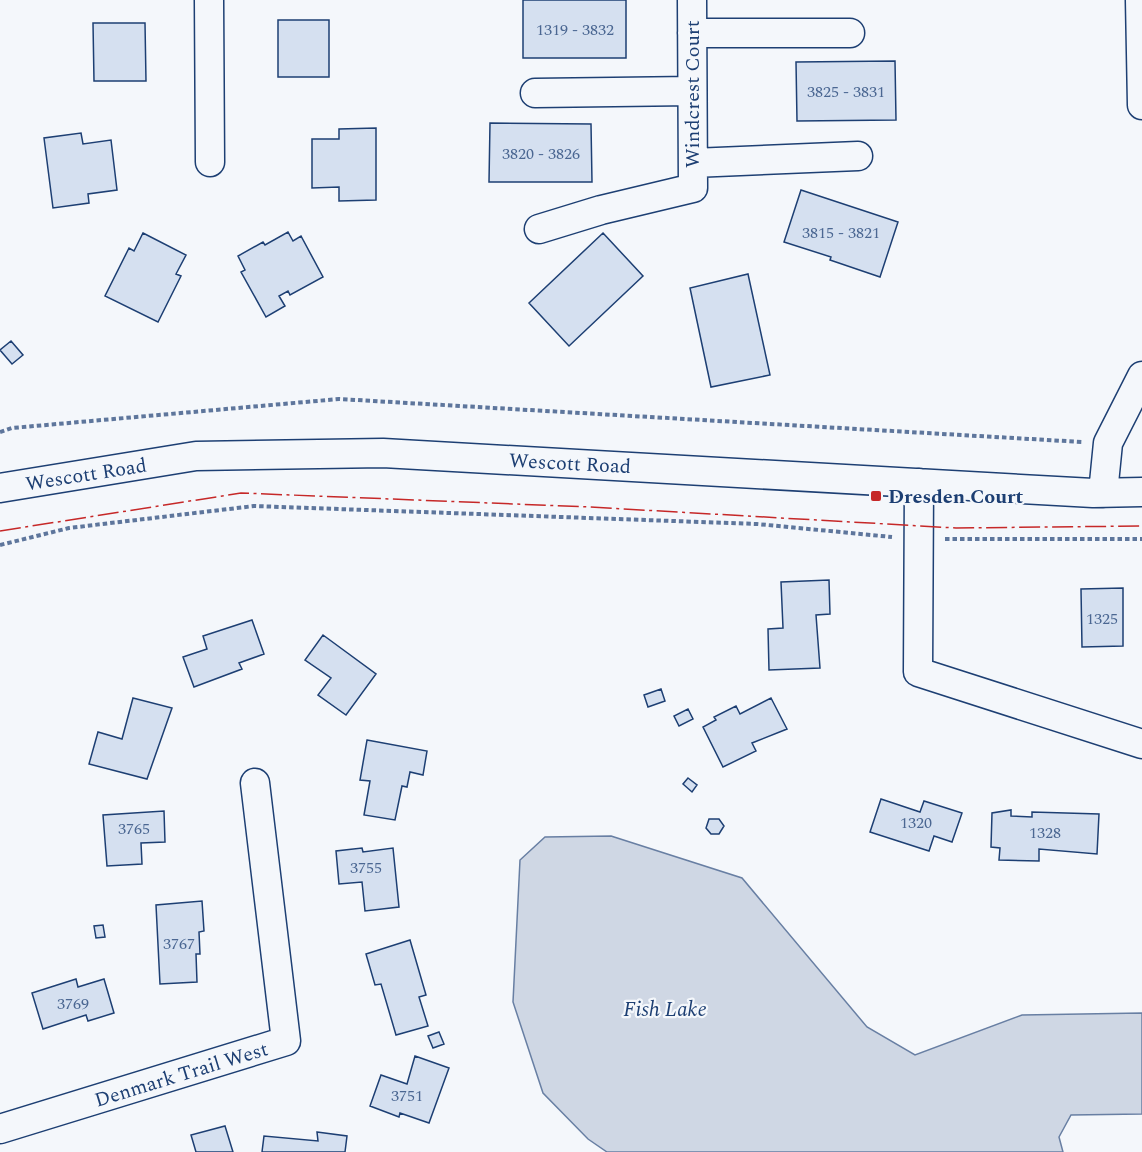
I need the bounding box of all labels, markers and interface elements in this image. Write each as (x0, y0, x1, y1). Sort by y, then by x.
house number: 1319 - 3832 (536, 18, 614, 42)
street label: Windcrest Court (678, 20, 708, 168)
house number: 3825 - 3831 (807, 80, 885, 104)
house number: 3820 - 3826 (502, 142, 580, 166)
house number: 3815 - 3821 (802, 221, 880, 245)
street label: Wescott Road (508, 446, 632, 482)
street label: Wescott Road (23, 451, 149, 499)
place label: Dresden Court (888, 482, 1024, 512)
marker: Dresden Court (869, 489, 883, 503)
house number: 1325 (1086, 607, 1118, 631)
house number: 1320 (900, 811, 932, 835)
house number: 3765 (118, 817, 150, 841)
house number: 1328 (1029, 821, 1061, 845)
house number: 3755 (350, 856, 382, 880)
house number: 3767 (163, 932, 195, 956)
house number: 3769 (57, 992, 89, 1016)
water label: Fish Lake (623, 994, 707, 1026)
street label: Denmark Trail West (91, 1034, 272, 1116)
house number: 3751 (391, 1084, 423, 1108)

